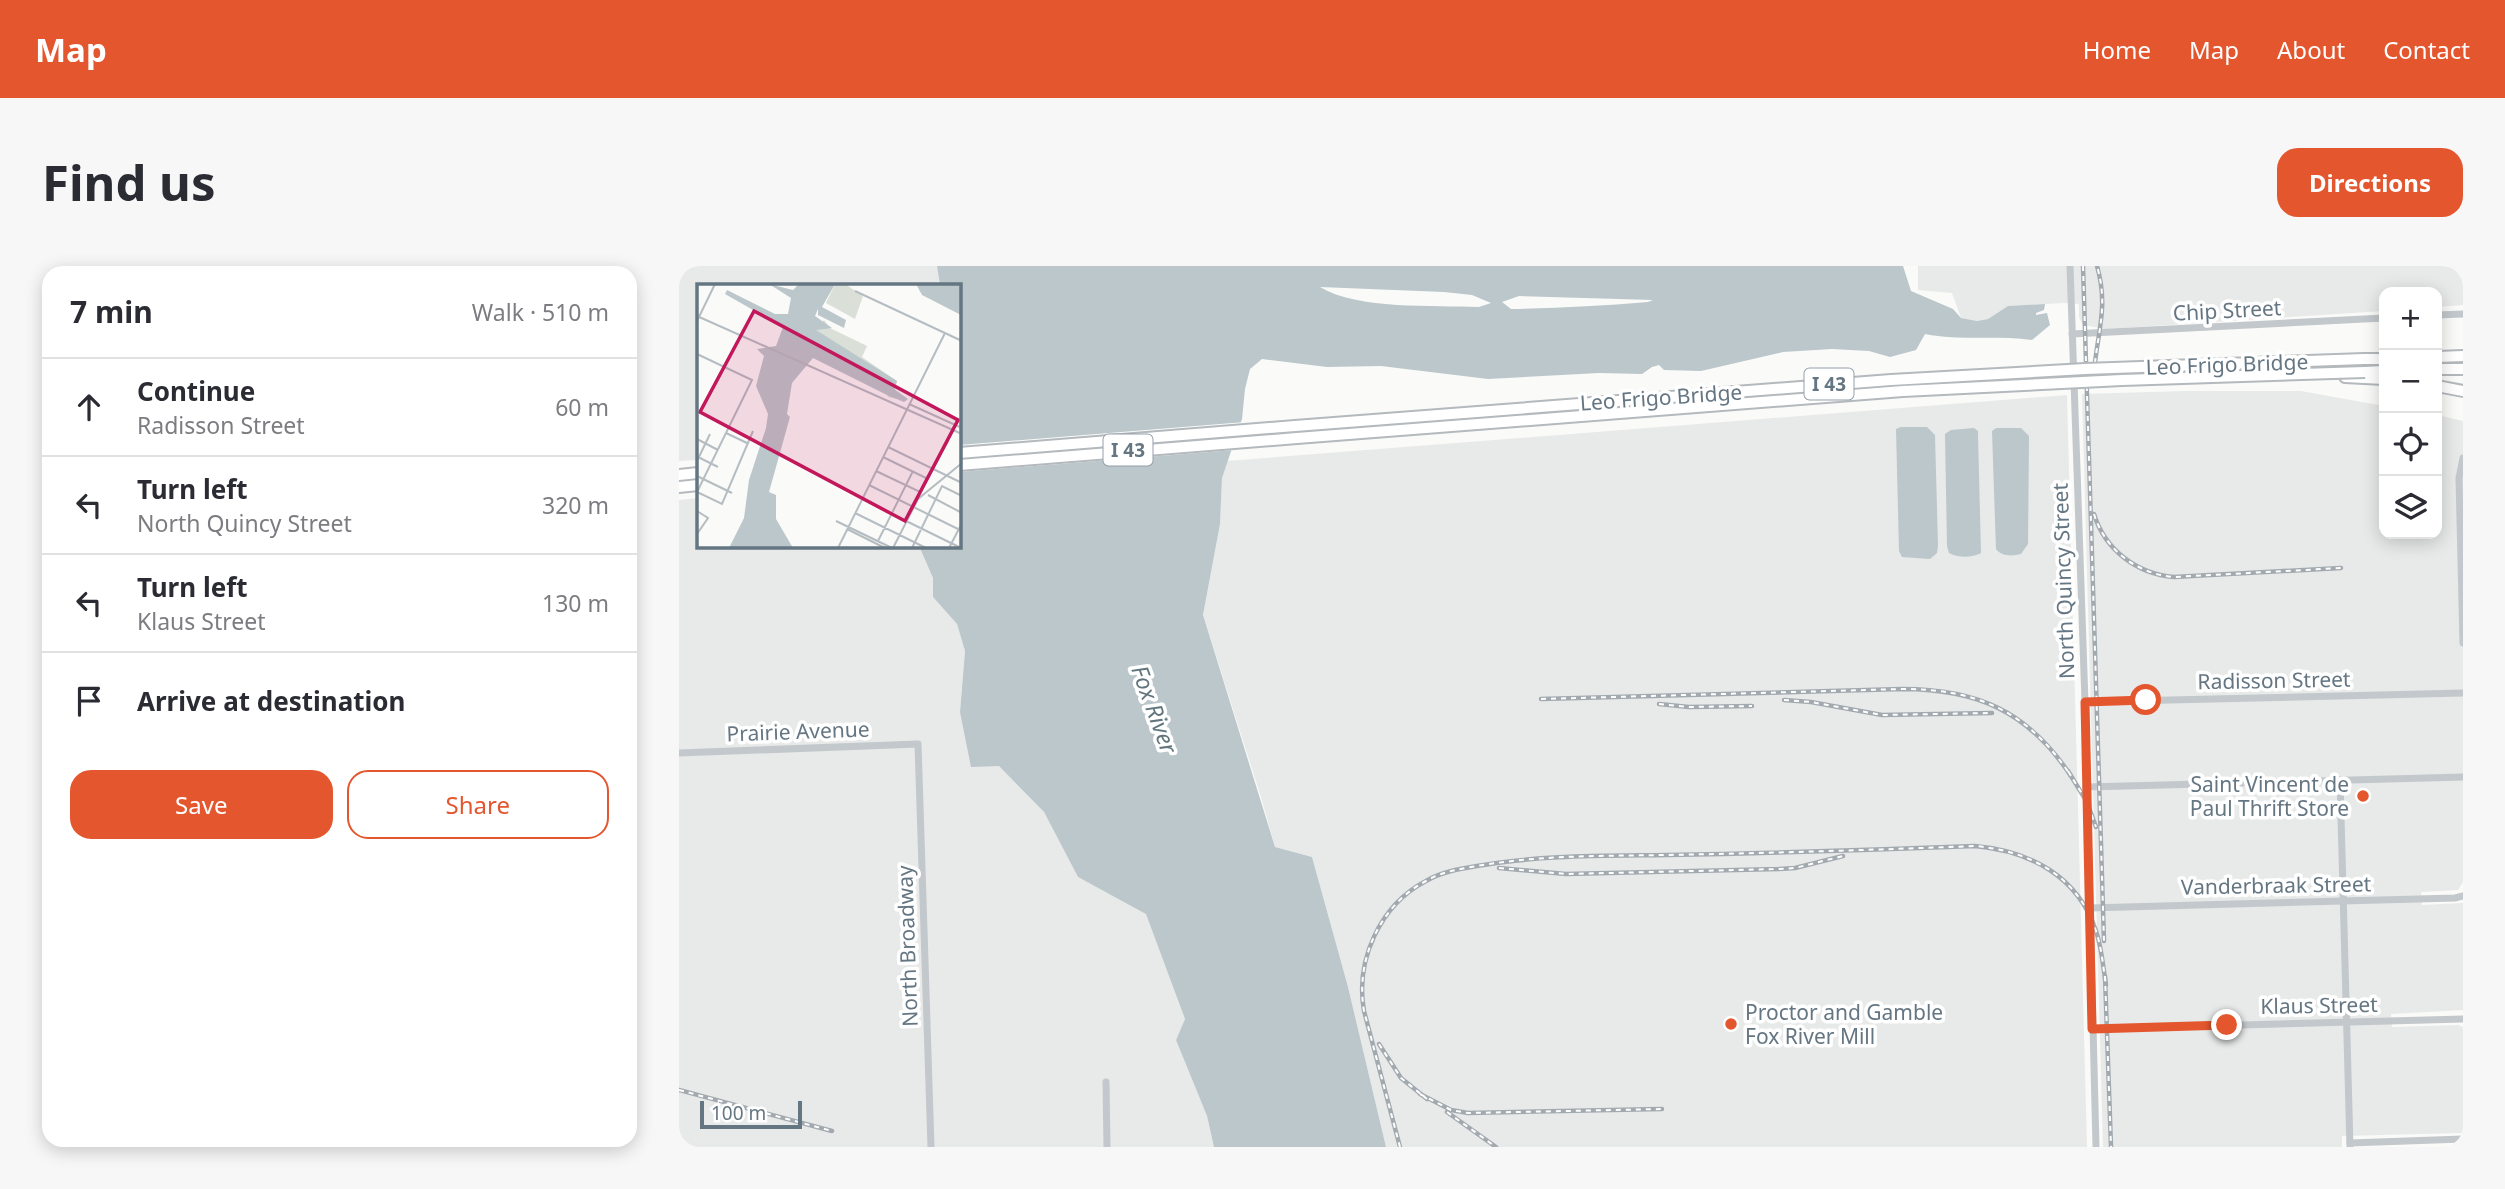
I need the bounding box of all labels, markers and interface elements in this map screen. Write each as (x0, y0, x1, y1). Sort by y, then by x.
text: Map (35, 27, 107, 72)
text: Home (2083, 33, 2151, 66)
text: Map (2189, 33, 2239, 66)
text: About (2277, 33, 2345, 66)
text: Contact (2383, 33, 2470, 66)
button: Directions (2277, 148, 2463, 217)
text: Find us (42, 149, 216, 215)
inset map (697, 284, 961, 548)
map controls (2379, 287, 2442, 539)
button: + (2379, 287, 2442, 350)
text: 7 min (70, 291, 153, 332)
street label: Chip Street (2172, 293, 2282, 327)
text: Walk · 510 m (472, 296, 609, 328)
street label: Leo Frigo Bridge (2145, 347, 2309, 381)
button: − (2379, 350, 2442, 413)
road number: I 43 (1805, 368, 1853, 400)
text: Continue (137, 373, 255, 409)
street label: Leo Frigo Bridge (1579, 377, 1743, 417)
icon: ahead (70, 388, 108, 426)
text: 60 m (555, 391, 609, 423)
text: Radisson Street (137, 409, 305, 441)
button: locate (2379, 413, 2442, 476)
road number: I 43 (1103, 434, 1153, 466)
text: Turn left (137, 471, 248, 507)
button: layers (2379, 476, 2442, 539)
street label: North Quincy Street (2046, 482, 2080, 679)
icon: left (70, 486, 108, 524)
text: 320 m (542, 489, 609, 521)
text: North Quincy Street (137, 507, 352, 539)
text: Turn left (137, 569, 248, 605)
icon: left (70, 584, 108, 622)
text: 130 m (542, 587, 609, 619)
text: Klaus Street (137, 605, 266, 637)
water label: Fox River (1124, 661, 1186, 758)
street label: Radisson Street (2197, 665, 2351, 695)
icon: arrive (70, 682, 108, 720)
text: Arrive at destination (137, 683, 406, 719)
route start (2130, 684, 2161, 715)
street label: Prairie Avenue (726, 715, 870, 747)
button: Save (70, 770, 333, 839)
button: Share (347, 770, 609, 839)
place label: Saint Vincent de Paul Thrift Store (2190, 770, 2349, 822)
marker: Saint Vincent de Paul Thrift Store (2355, 788, 2371, 804)
street label: North Broadway (890, 864, 924, 1027)
street label: Vanderbraak Street (2181, 869, 2372, 901)
street label: Klaus Street (2260, 990, 2378, 1020)
place label: Proctor and Gamble Fox River Mill (1745, 998, 1943, 1050)
route end (2211, 1009, 2242, 1040)
marker: Proctor and Gamble Fox River Mill (1723, 1016, 1739, 1032)
scale bar (700, 1098, 801, 1130)
text: 100 m (711, 1100, 766, 1126)

